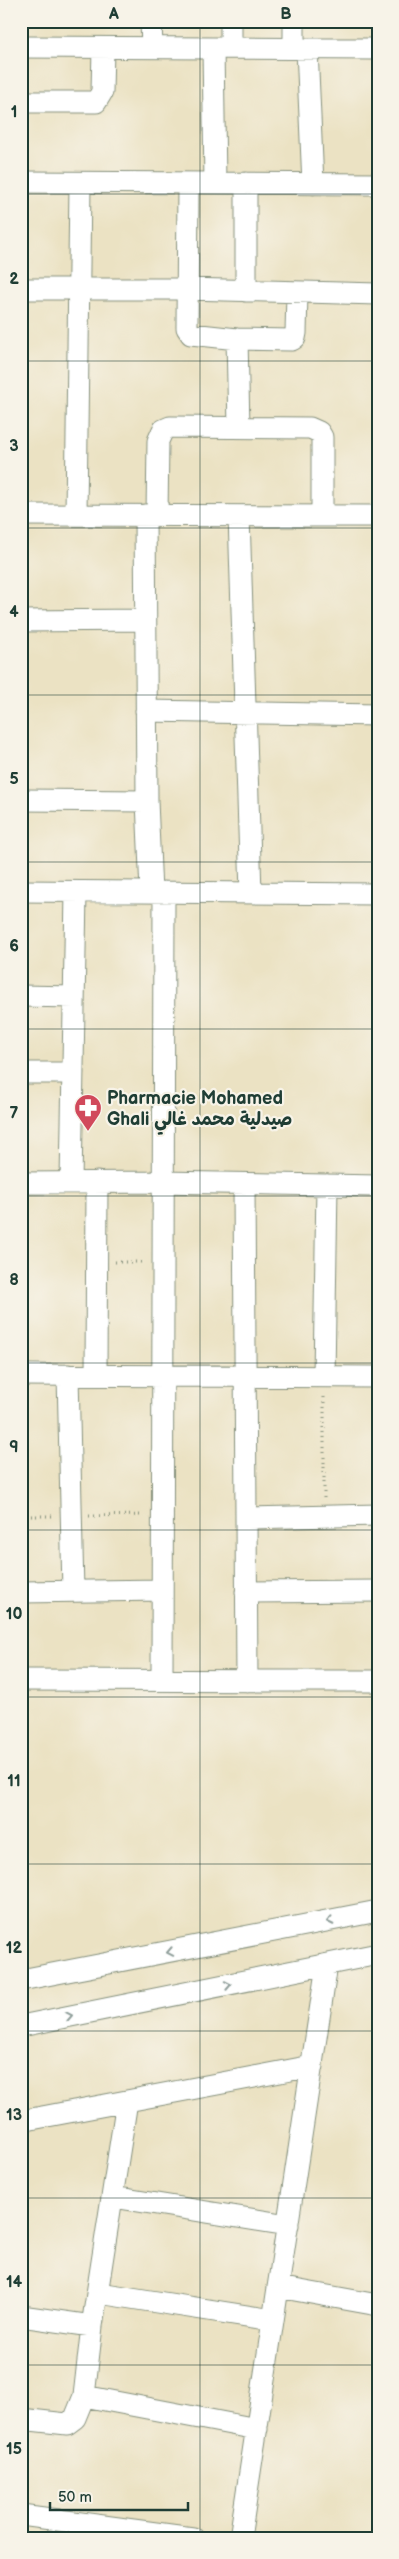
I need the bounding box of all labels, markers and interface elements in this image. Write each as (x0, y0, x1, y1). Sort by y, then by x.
text: A (108, 5, 119, 24)
text: B (280, 5, 292, 24)
text: 1 (11, 103, 17, 122)
text: 2 (9, 270, 19, 289)
text: 3 (9, 437, 19, 456)
text: 4 (9, 603, 19, 622)
text: 5 (9, 770, 19, 789)
text: 6 (9, 937, 19, 956)
place label: Pharmacie Mohamed Ghali صيدلية محمد غالي (107, 1088, 292, 1135)
pharmacy icon: Pharmacie Mohamed Ghali صيدلية محمد غالي (73, 1093, 103, 1132)
text: 7 (10, 1104, 19, 1123)
text: 8 (9, 1271, 19, 1290)
text: 9 (9, 1438, 19, 1457)
text: 10 (6, 1605, 22, 1624)
text: 11 (7, 1772, 21, 1791)
one-way arrow (326, 1916, 334, 1926)
text: 12 (6, 1939, 23, 1958)
one-way arrow (166, 1946, 175, 1957)
one-way arrow (224, 1980, 233, 1990)
one-way arrow (65, 2012, 73, 2022)
text: 13 (6, 2106, 22, 2125)
text: 14 (6, 2273, 23, 2292)
text: 15 (6, 2440, 22, 2459)
scale bar (50, 2479, 188, 2511)
text: 50 m (58, 2488, 92, 2507)

